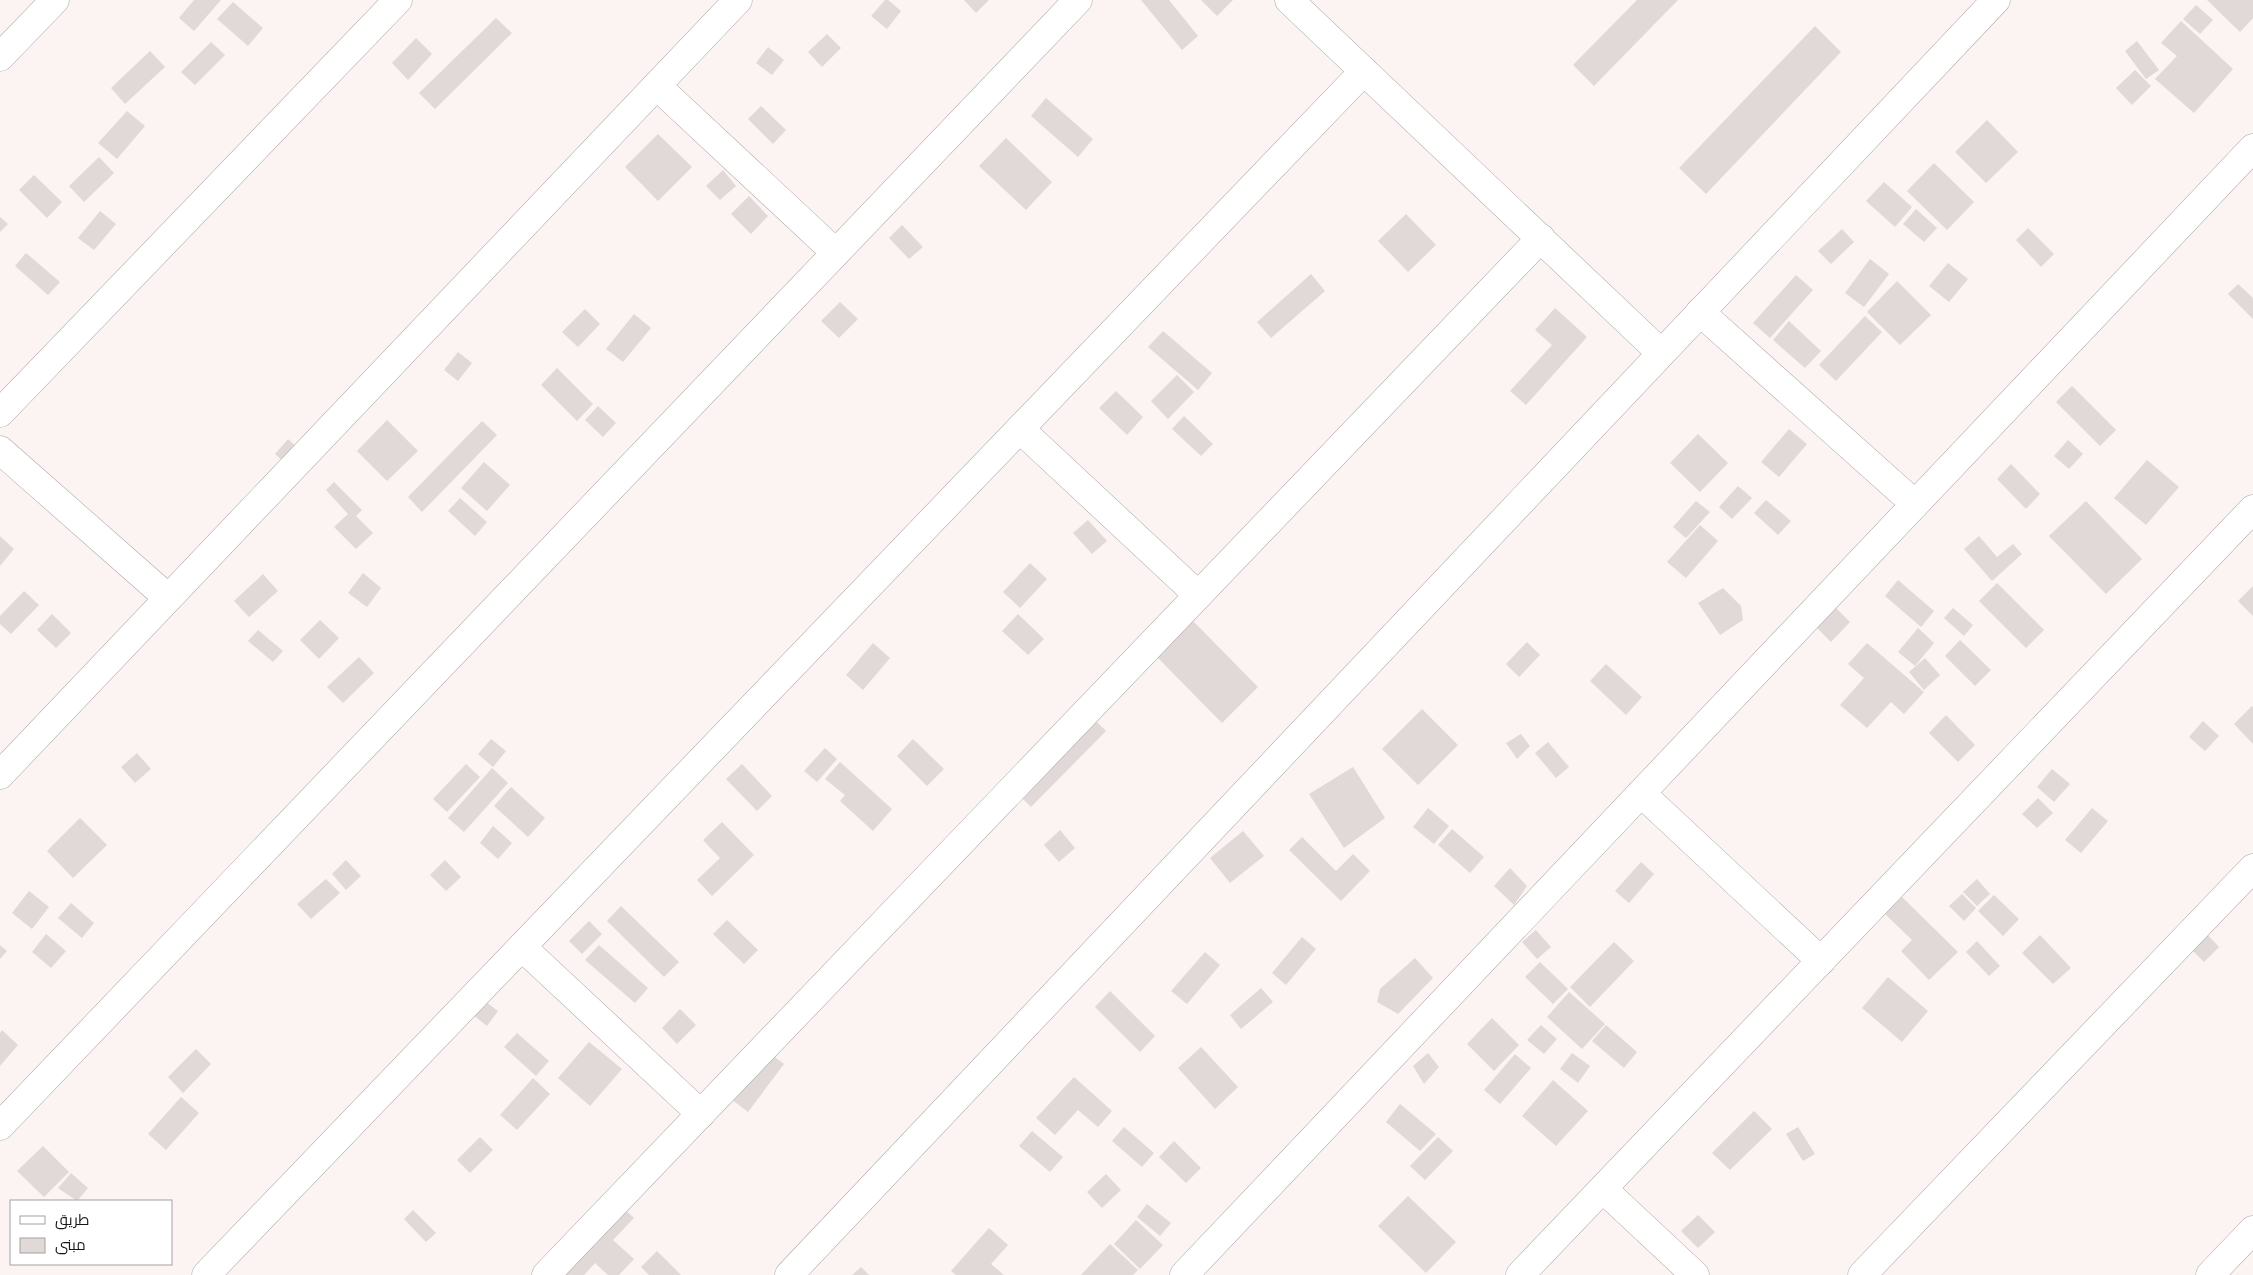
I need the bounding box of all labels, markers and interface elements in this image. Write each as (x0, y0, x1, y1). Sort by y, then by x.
legend (10, 1200, 172, 1265)
text: طريق (55, 1211, 89, 1230)
text: مبنى (55, 1236, 86, 1255)

